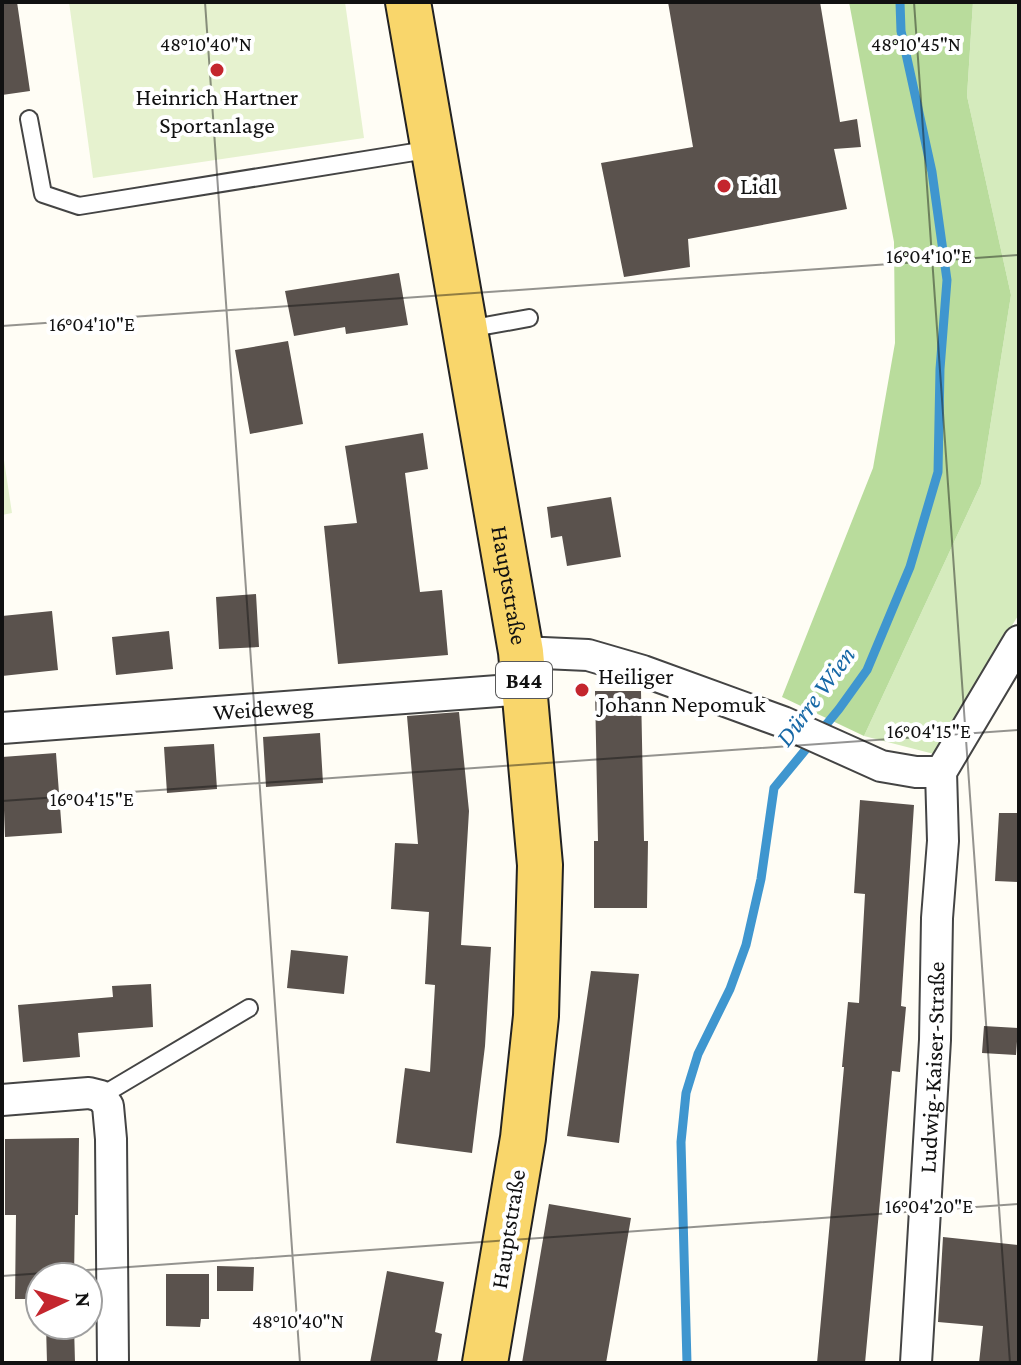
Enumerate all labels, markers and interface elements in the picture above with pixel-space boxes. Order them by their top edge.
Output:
text: 48°10'40"N [160,33,252,55]
text: 48°10'45"N [871,33,961,55]
marker: Heinrich Hartner Sportanlage [208,61,226,79]
place label: Heinrich Hartner Sportanlage [136,83,299,138]
place label: Lidl [740,172,777,199]
marker: Lidl [715,177,733,195]
text: 16°04'10"E [886,245,972,267]
text: 16°04'10"E [49,313,135,335]
street label: Hauptstraße [486,524,533,647]
water label: Dürre Wien [770,641,861,752]
road number: B44 [496,662,552,698]
place label: Heiliger Johann Nepomuk [596,662,766,717]
marker: Heiliger Johann Nepomuk [573,681,591,699]
street label: Weideweg [212,691,315,725]
text: 16°04'15"E [887,720,971,742]
text: 16°04'15"E [50,788,134,810]
street label: Ludwig-Kaiser-Straße [913,961,949,1174]
street label: Hauptstraße [485,1167,530,1290]
text: 16°04'20"E [885,1195,973,1217]
north arrow [24,1261,104,1341]
text: N [70,1291,96,1308]
text: 48°10'40"N [252,1310,344,1332]

